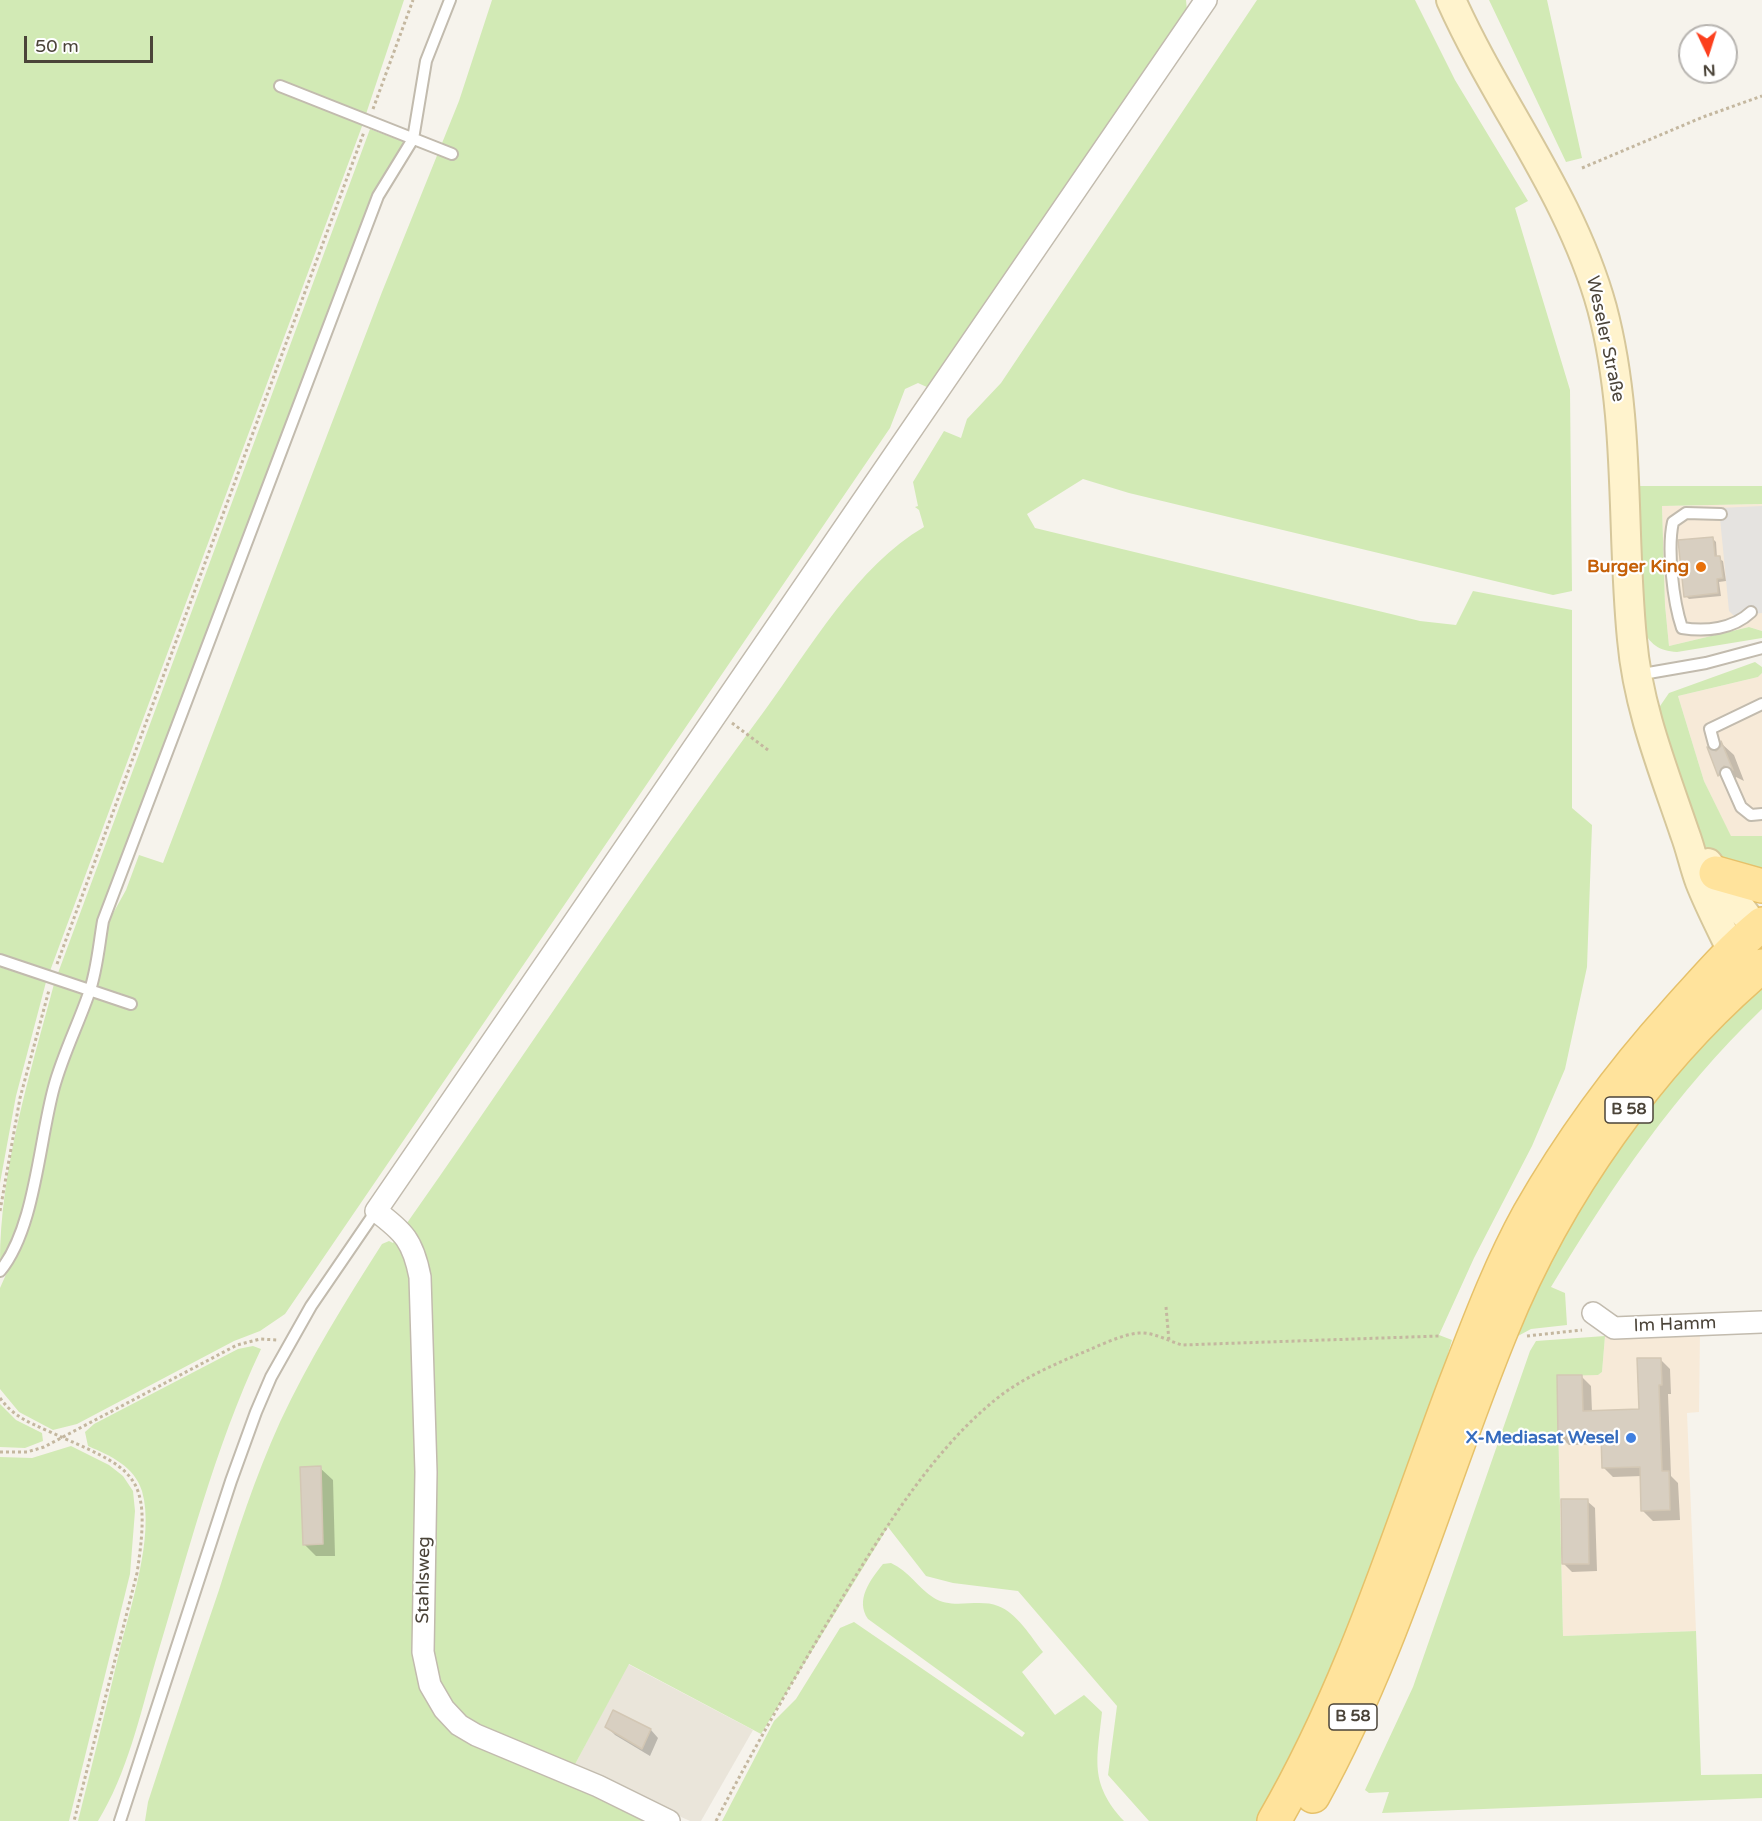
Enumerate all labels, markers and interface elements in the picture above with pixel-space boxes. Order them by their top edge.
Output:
scale bar [27,24,156,62]
north arrow [1678,24,1738,84]
text: 50 m [35,35,79,57]
text: N [1702,60,1716,80]
street label: Weseler Straße [1581,274,1629,404]
place label: Burger King [1587,556,1689,578]
marker: Burger King [1694,560,1708,574]
road number: B 58 [1605,1097,1653,1123]
street label: Im Hamm [1633,1313,1717,1337]
place label: X-Mediasat Wesel [1466,1427,1619,1449]
marker: X-Mediasat Wesel [1624,1431,1638,1445]
street label: Stahlsweg [412,1536,436,1624]
road number: B 58 [1329,1704,1377,1730]

